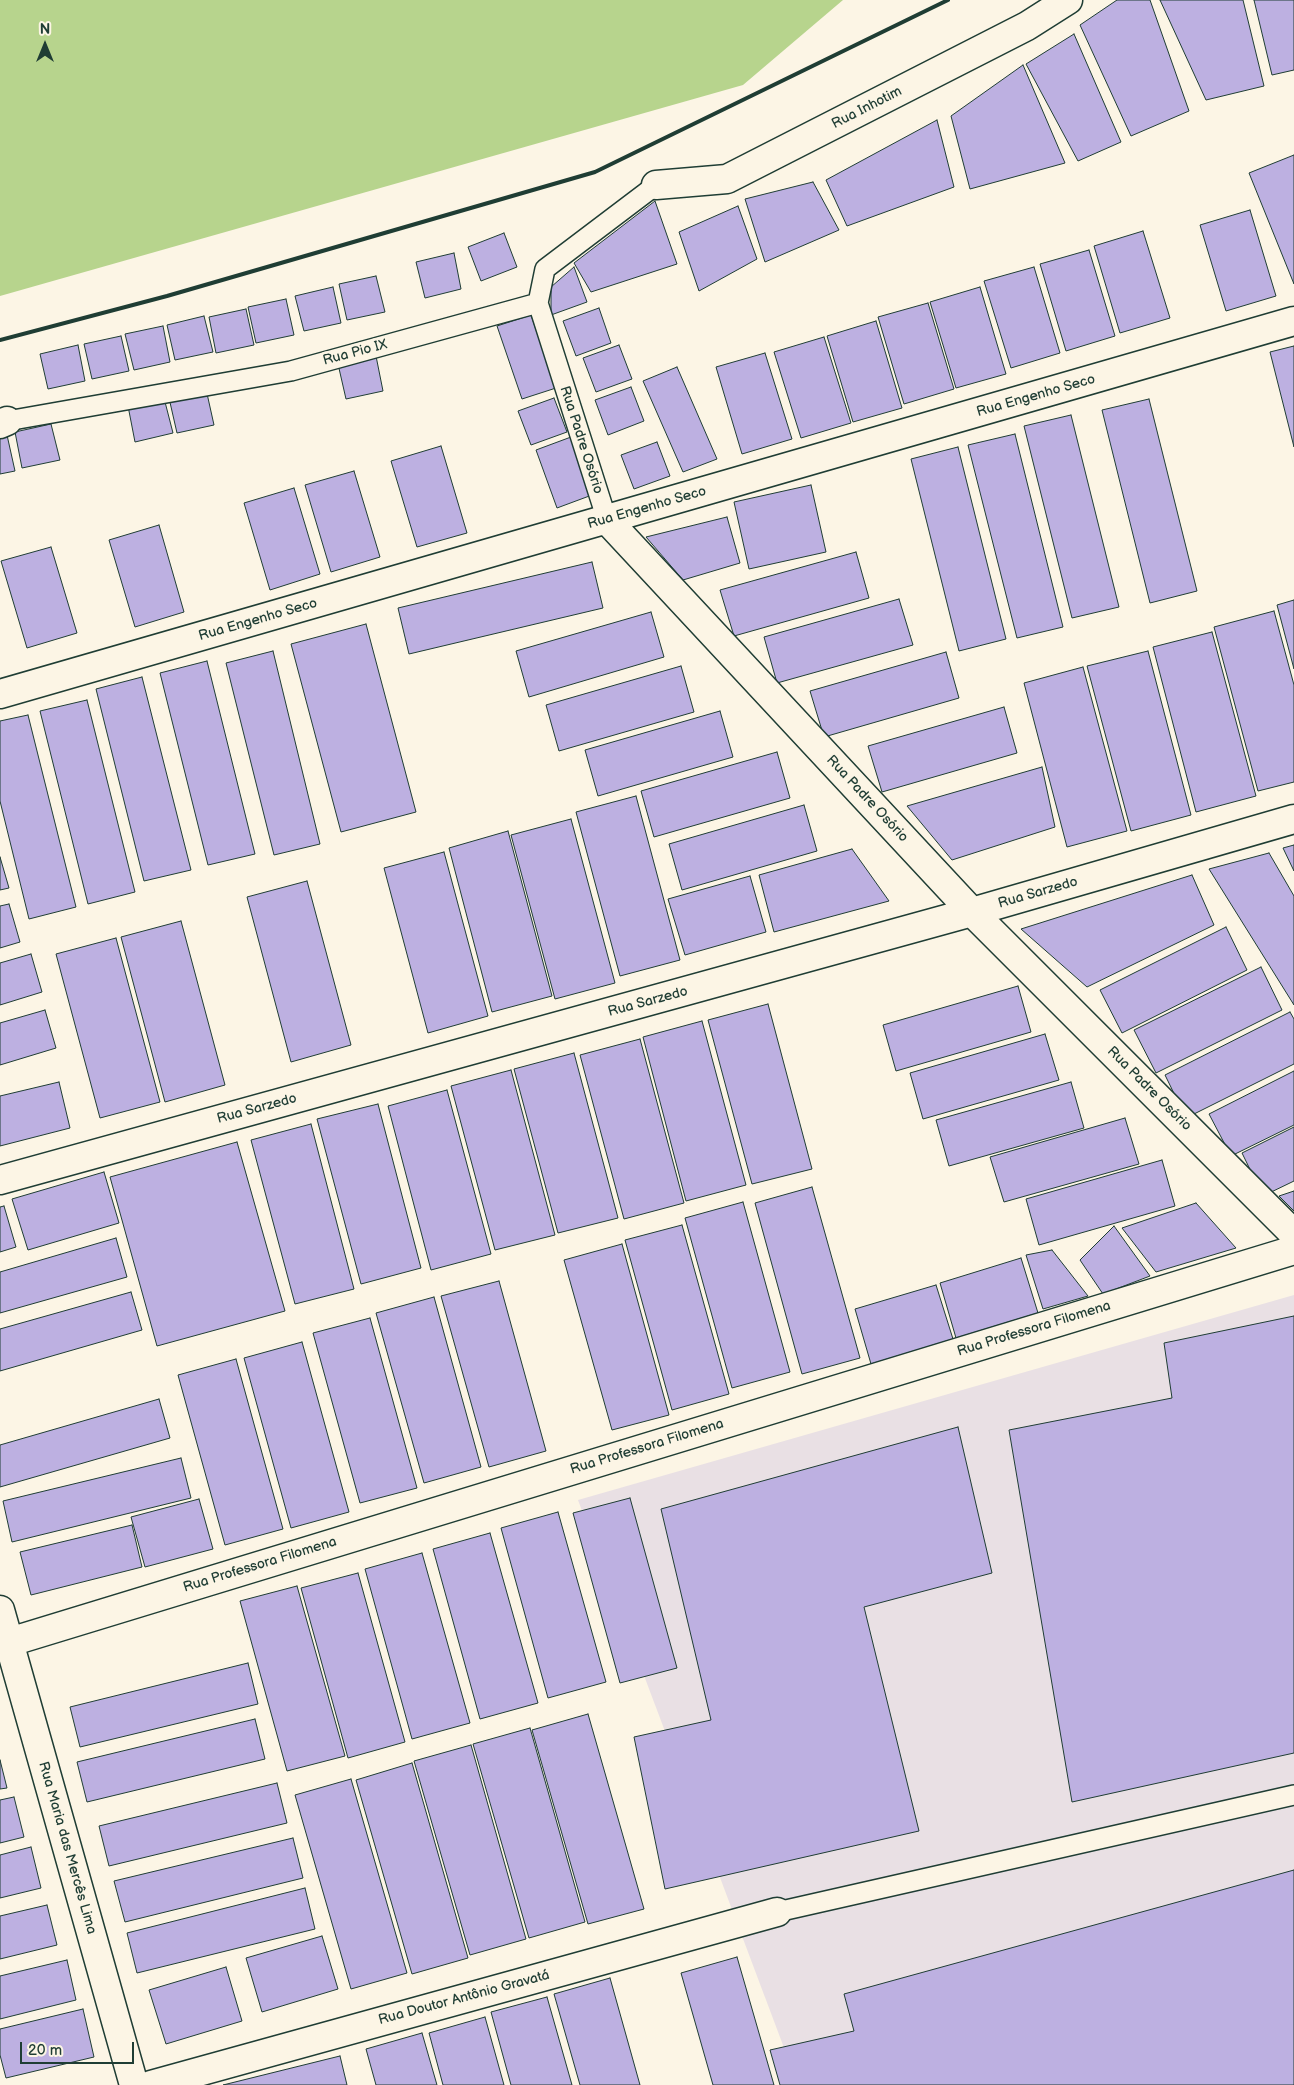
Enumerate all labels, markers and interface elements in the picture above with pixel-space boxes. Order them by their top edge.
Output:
north arrow [20,20,70,70]
text: N [40,21,50,38]
street label: Rua Inhotim [829,83,905,133]
street label: Rua Pio IX [321,336,389,370]
street label: Rua Engenho Seco [975,371,1097,421]
street label: Rua Padre Osório [556,384,606,496]
street label: Rua Engenho Seco [586,483,708,533]
street label: Rua Engenho Seco [197,595,319,645]
street label: Rua Padre Osório [823,752,911,846]
street label: Rua Sarzedo [996,874,1080,912]
street label: Rua Sarzedo [606,983,690,1021]
street label: Rua Padre Osório [1103,1043,1195,1135]
street label: Rua Sarzedo [215,1090,299,1128]
street label: Rua Professora Filomena [955,1298,1113,1360]
street label: Rua Professora Filomena [568,1416,726,1478]
street label: Rua Professora Filomena [181,1534,339,1596]
street label: Rua Maria das Mercês Lima [34,1760,100,1936]
street label: Rua Doutor Antônio Gravatá [377,1967,551,2029]
scale bar [22,2032,136,2064]
text: 20 m [28,2041,62,2060]

